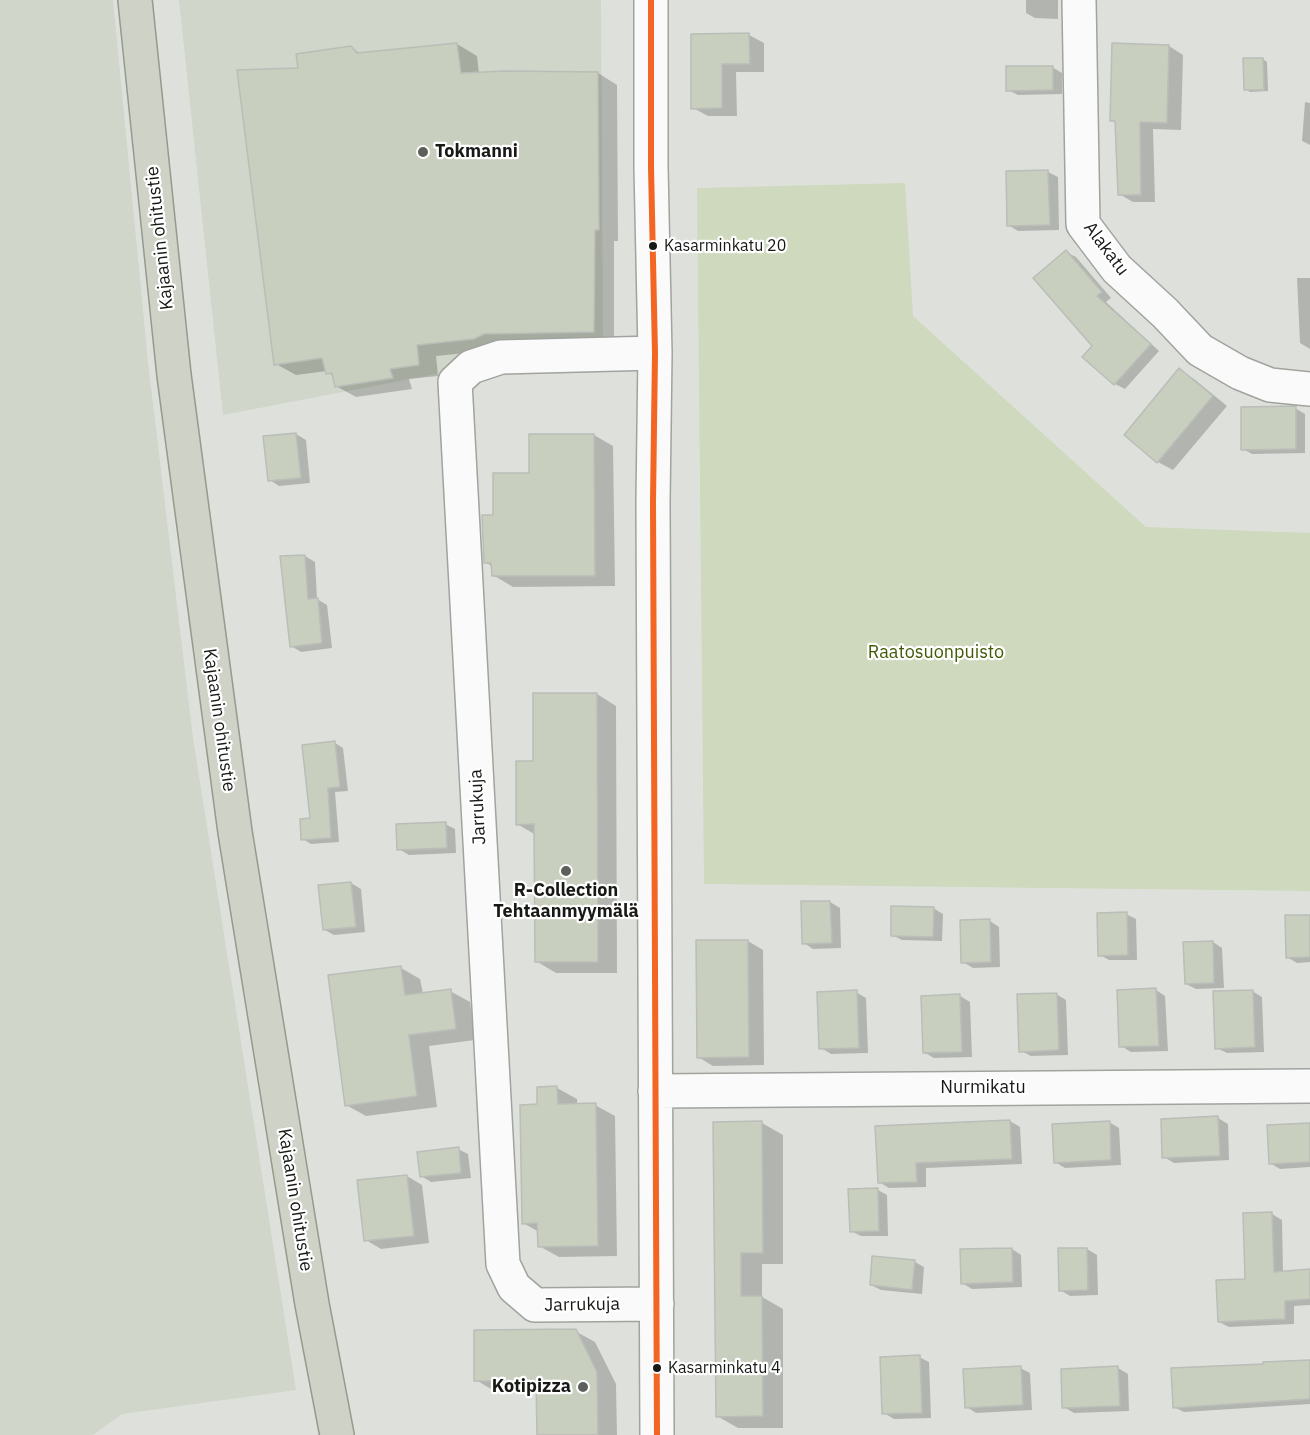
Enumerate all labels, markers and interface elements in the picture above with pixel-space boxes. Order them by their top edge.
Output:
place label: Tokmanni [435,141,518,163]
marker: Tokmanni [416,145,430,159]
street label: Kajaanin ohitustie [142,165,178,311]
street label: Alakatu [1079,218,1133,280]
place label: Kasarminkatu 20 [664,236,786,256]
marker: Kasarminkatu 20 [647,240,659,252]
park label: Raatosuonpuisto [868,642,1004,664]
street label: Kajaanin ohitustie [198,647,240,793]
street label: Jarrukuja [465,769,491,845]
marker: R-Collection Tehtaanmyymälä [559,864,573,878]
place label: R-Collection Tehtaanmyymälä [493,880,639,922]
street label: Nurmikatu [940,1077,1026,1099]
street label: Kajaanin ohitustie [273,1127,317,1273]
street label: Jarrukuja [544,1294,620,1316]
place label: Kasarminkatu 4 [668,1358,781,1378]
marker: Kasarminkatu 4 [651,1362,663,1374]
place label: Kotipizza [492,1376,571,1398]
marker: Kotipizza [576,1380,590,1394]

